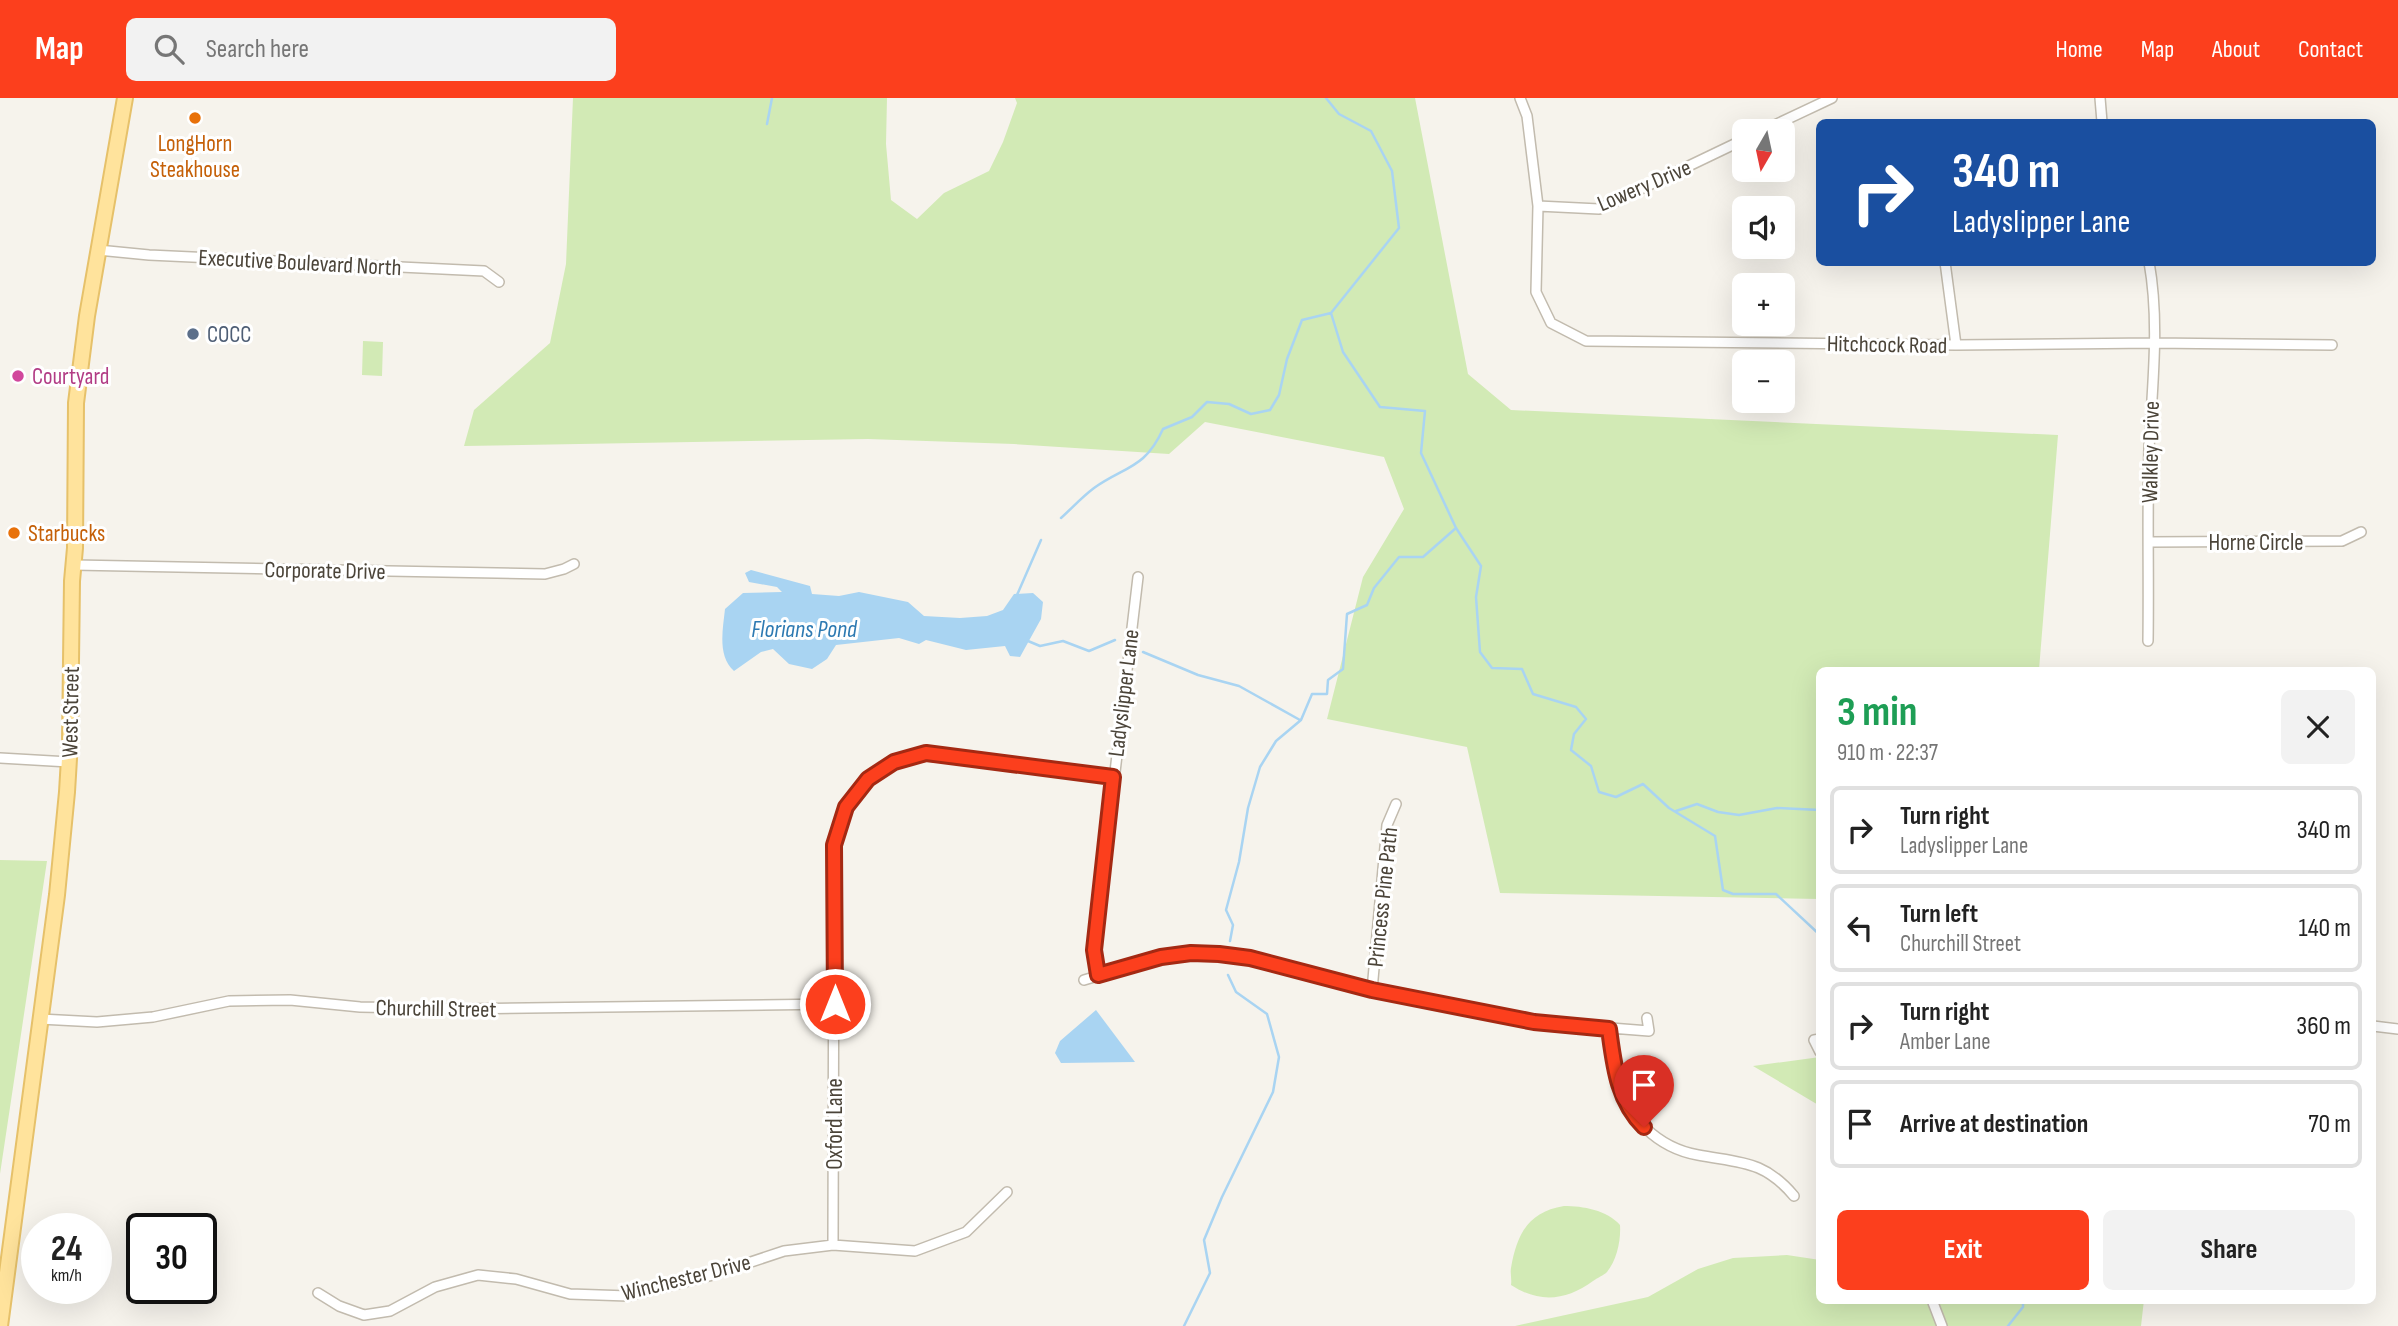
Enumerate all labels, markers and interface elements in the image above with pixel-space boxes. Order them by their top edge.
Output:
search box [126,18,616,81]
text: Map [35,29,84,69]
icon: search [150,30,188,68]
text: Search here [206,34,309,65]
text: Home [2055,35,2103,64]
text: Map [2141,35,2174,64]
text: About [2212,35,2260,64]
text: Contact [2298,35,2363,64]
marker: LongHorn Steakhouse [187,110,203,126]
north arrow [1732,119,1796,182]
map controls [1732,119,1795,413]
place label: LongHorn Steakhouse [150,130,240,184]
text: 340 m [1952,143,2060,202]
icon: right [1837,147,1928,238]
street label: Lowery Drive [1593,154,1696,218]
button: sound [1732,196,1795,259]
text: Ladyslipper Lane [1952,203,2130,242]
street label: Executive Boulevard North [198,244,402,282]
button: + [1732,273,1795,336]
place label: COCC [207,321,252,349]
marker: COCC [185,326,201,342]
street label: Hitchcock Road [1827,330,1947,360]
button: − [1732,350,1795,413]
place label: Courtyard [32,363,109,391]
marker: Courtyard [10,368,26,384]
street label: Walkley Drive [2136,401,2166,503]
place label: Starbucks [28,520,105,548]
marker: Starbucks [6,525,22,541]
street label: Horne Circle [2209,529,2303,557]
street label: Corporate Drive [264,556,386,586]
water label: Florians Pond [751,615,858,644]
street label: Ladyslipper Lane [1102,628,1146,758]
street label: West Street [56,666,86,758]
text: 3 min [1837,687,1917,738]
button: close [2281,690,2355,764]
text: 910 m · 22:37 [1837,739,1938,767]
text: Turn right [1900,801,1989,832]
icon: right [1841,811,1879,849]
text: 340 m [2297,815,2351,846]
street label: Princess Pine Path [1362,826,1404,968]
text: Ladyslipper Lane [1900,832,2028,860]
text: Turn left [1900,899,1978,930]
icon: left [1841,909,1879,947]
text: 140 m [2299,913,2351,944]
text: Churchill Street [1900,930,2021,958]
position arrow [798,967,872,1041]
street label: Churchill Street [375,994,497,1024]
text: Turn right [1900,997,1989,1028]
icon: right [1841,1007,1879,1045]
text: 360 m [2296,1011,2351,1042]
text: Amber Lane [1900,1028,1991,1056]
pin [1614,1055,1674,1127]
icon: arrive [1625,1066,1663,1104]
street label: Oxford Lane [821,1078,849,1170]
icon: arrive [1841,1105,1879,1143]
text: Arrive at destination [1900,1109,2088,1140]
text: 70 m [2308,1109,2351,1140]
button: Exit [1837,1210,2089,1290]
button: Share [2103,1210,2355,1290]
speed limit sign: 30 [126,1213,217,1304]
text: 24 [51,1228,82,1271]
street label: Winchester Drive [619,1248,754,1308]
text: km/h [51,1265,82,1286]

